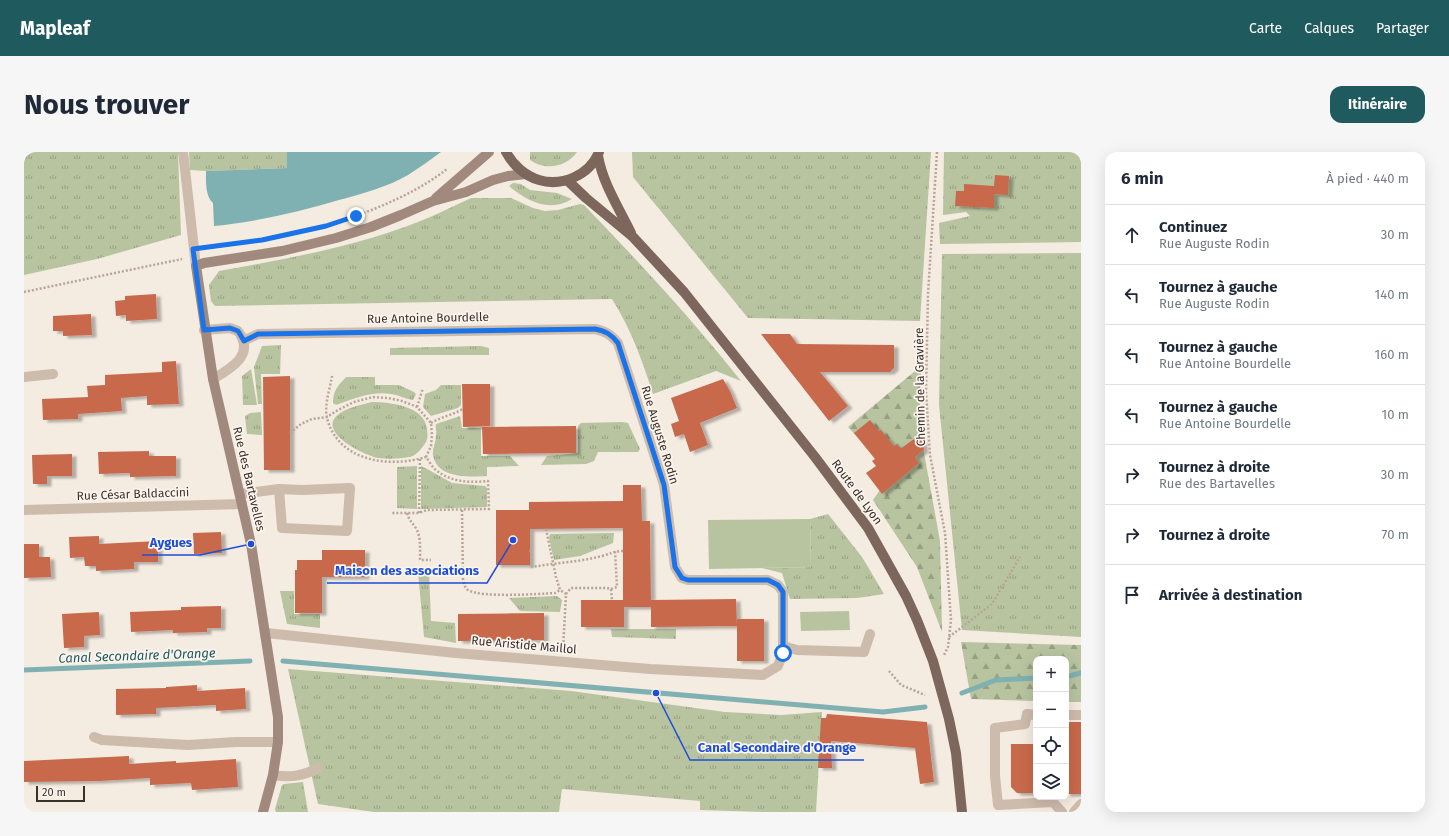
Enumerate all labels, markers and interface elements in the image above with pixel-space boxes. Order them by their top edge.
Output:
text: Mapleaf [20,17,90,40]
text: Carte [1249,20,1282,37]
text: Calques [1304,20,1354,37]
text: Partager [1376,20,1429,37]
button: Itinéraire [1330,86,1425,123]
text: Nous trouver [24,88,189,121]
text: 6 min [1121,168,1164,189]
text: À pied · 440 m [1326,171,1409,186]
route end [347,207,365,225]
text: Continuez [1159,218,1227,236]
icon: ahead [1121,224,1143,246]
text: 30 m [1381,227,1409,242]
text: Rue Auguste Rodin [1159,236,1270,251]
text: Tournez à gauche [1159,278,1278,296]
icon: left [1121,284,1143,306]
text: 140 m [1375,287,1409,302]
text: Rue Auguste Rodin [1159,296,1270,311]
street label: Rue Antoine Bourdelle [367,310,489,326]
street label: Chemin de la Gravière [912,327,928,447]
text: Tournez à gauche [1159,338,1278,356]
icon: left [1121,344,1143,366]
text: 160 m [1375,347,1409,362]
text: Rue Antoine Bourdelle [1159,356,1291,371]
street label: Rue Auguste Rodin [638,384,682,486]
text: Tournez à gauche [1159,398,1278,416]
icon: left [1121,404,1143,426]
text: 10 m [1382,407,1409,422]
text: Rue Antoine Bourdelle [1159,416,1291,431]
street label: Rue des Bartavelles [230,425,268,533]
street label: Route de Lyon [829,457,885,527]
text: Tournez à droite [1159,458,1270,476]
icon: right [1121,464,1143,486]
text: 30 m [1381,467,1409,482]
text: Rue des Bartavelles [1159,476,1275,491]
street label: Rue César Baldaccini [76,485,190,503]
icon: right [1121,524,1143,546]
text: Tournez à droite [1159,526,1270,544]
text: 70 m [1382,527,1409,542]
callout: Aygues [142,530,200,555]
text: Aygues [149,535,193,550]
callout: Maison des associations [327,558,487,583]
text: Maison des associations [335,563,480,578]
icon: arrive [1121,584,1143,606]
text: Arrivée à destination [1159,586,1302,604]
street label: Rue Aristide Maillol [471,633,578,657]
route start [774,644,792,662]
water label: Canal Secondaire d'Orange [58,645,216,666]
map controls [1033,656,1069,800]
button: + [1033,656,1069,692]
button: − [1033,692,1069,728]
button: locate [1033,728,1069,764]
callout: Canal Secondaire d'Orange [690,735,864,760]
text: Canal Secondaire d'Orange [698,740,856,755]
button: layers [1033,764,1069,800]
scale bar [36,784,85,803]
text: 20 m [42,786,66,799]

